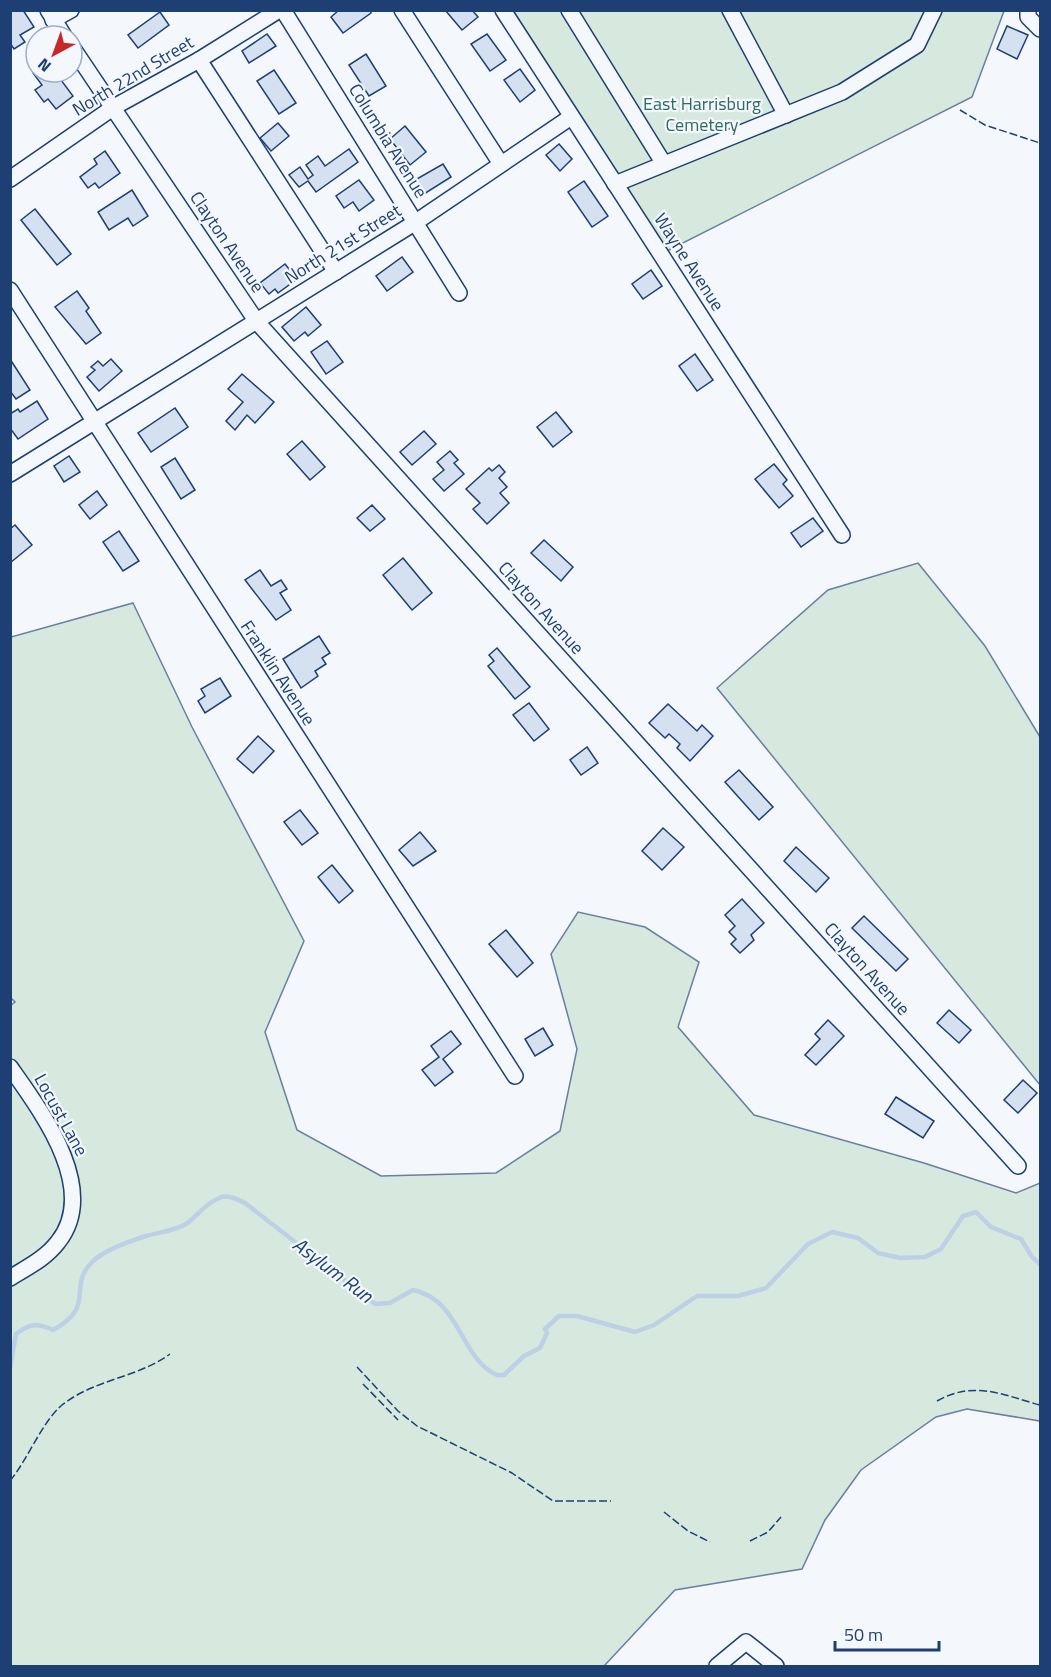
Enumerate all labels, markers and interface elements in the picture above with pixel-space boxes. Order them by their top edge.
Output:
north arrow [24,24,84,84]
street label: North 22nd Street [67,28,199,123]
text: N [32,53,56,78]
street label: Columbia Avenue [342,78,434,203]
park label: East Harrisburg Cemetery [643,90,761,138]
street label: Clayton Avenue [183,186,271,298]
street label: North 21st Street [279,197,407,290]
street label: Wayne Avenue [648,207,731,316]
street label: Clayton Avenue [492,555,591,660]
street label: Franklin Avenue [234,615,323,731]
street label: Clayton Avenue [818,916,917,1021]
street label: Locust Lane [28,1069,95,1161]
water label: Asylum Run [286,1229,381,1311]
scale bar [835,1614,938,1652]
text: 50 m [844,1621,883,1648]

